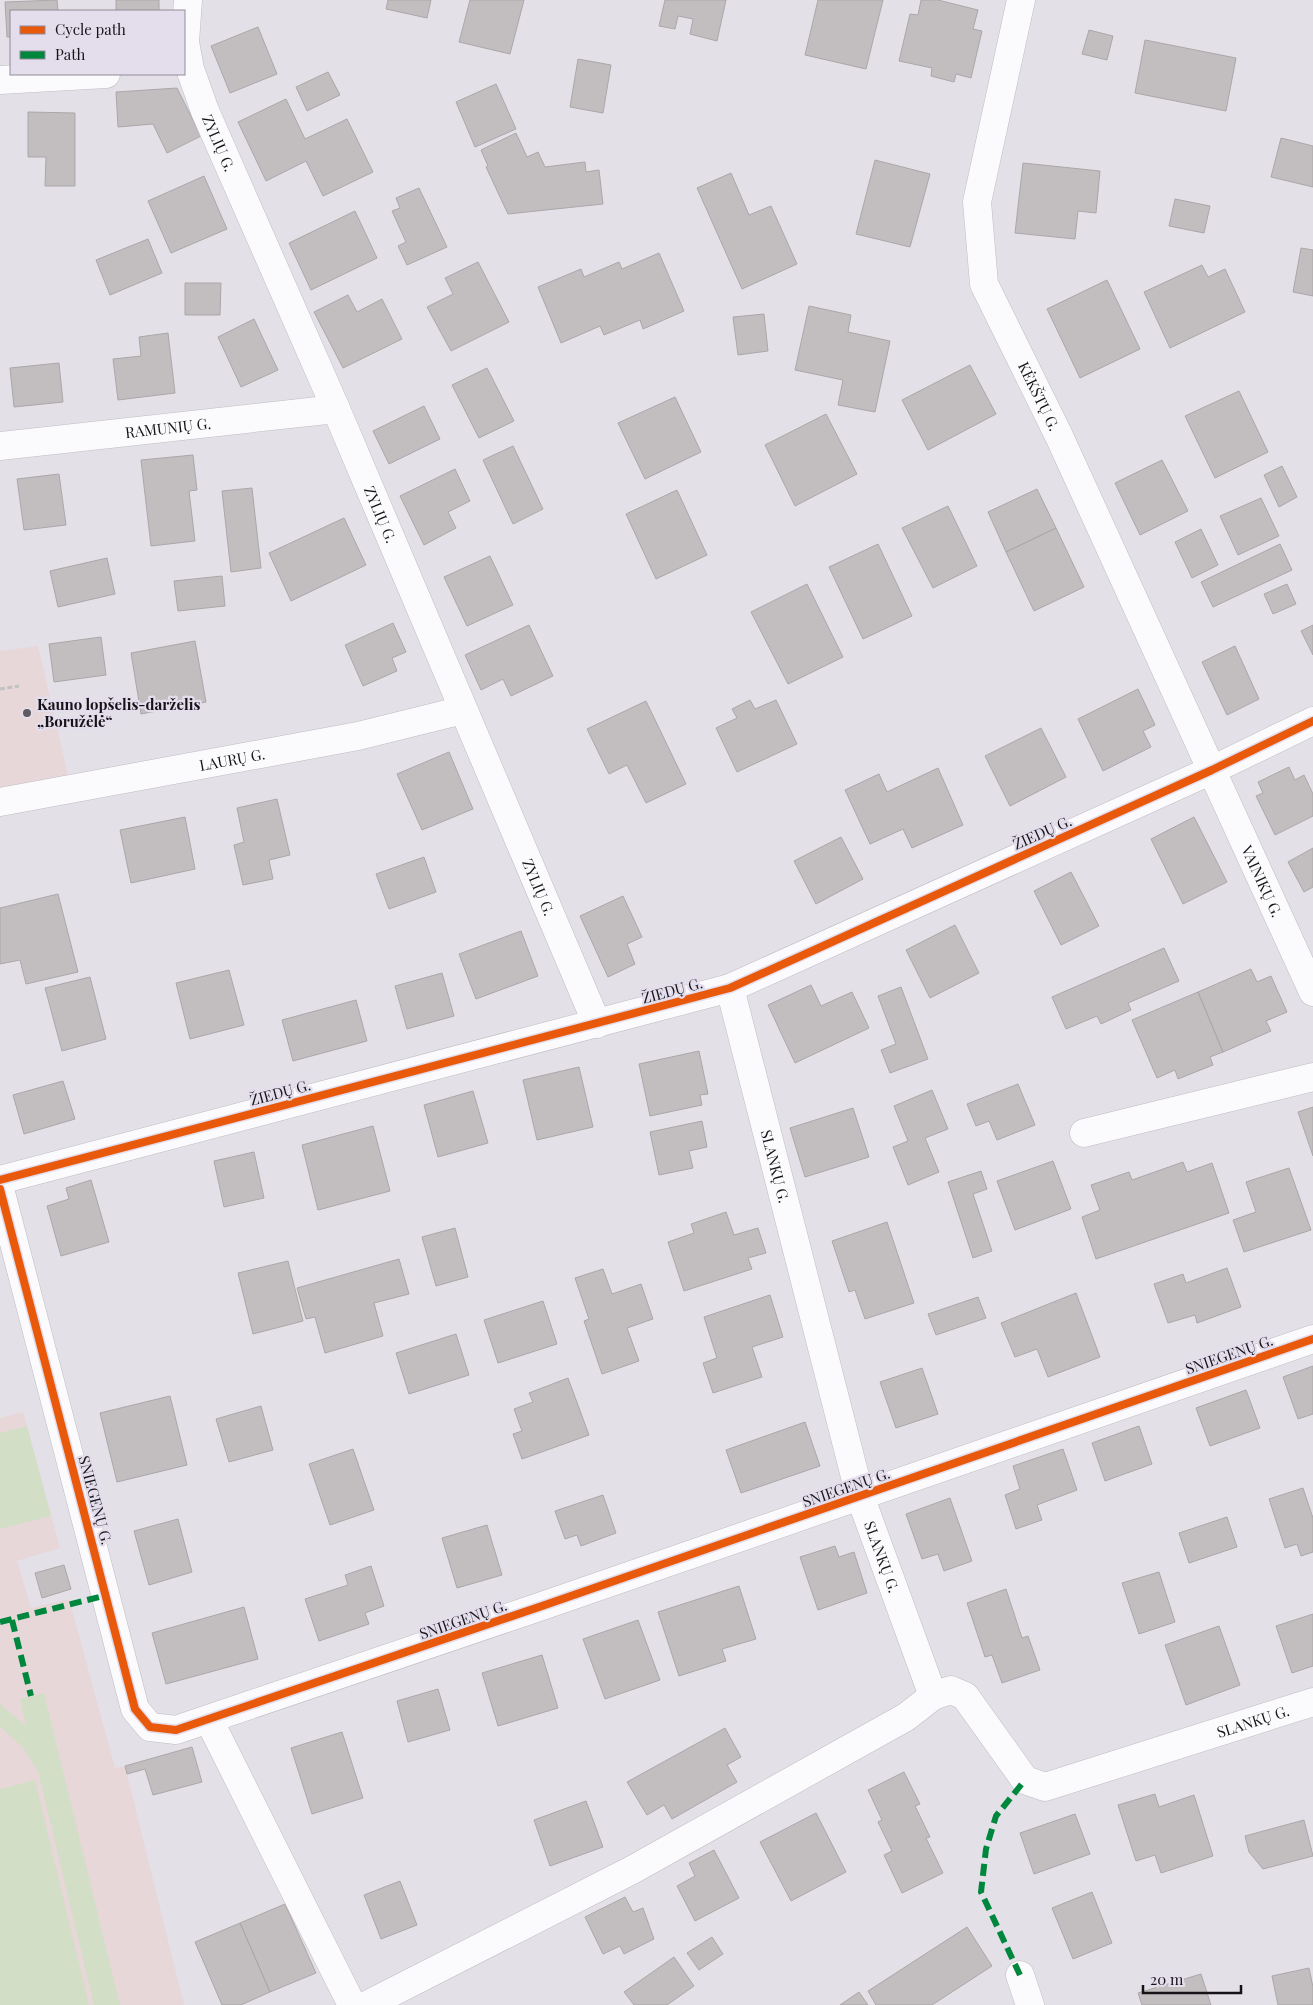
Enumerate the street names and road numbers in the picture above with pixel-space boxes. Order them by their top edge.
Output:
street label: ZYLIŲ G. [198,111,240,174]
street label: KĖKŠTŲ G. [1014,358,1065,434]
street label: RAMUNIŲ G. [124,413,212,442]
street label: ZYLIŲ G. [360,483,402,546]
street label: LAURŲ G. [198,743,267,775]
street label: ŽIEDŲ G. [1010,810,1074,854]
street label: VAINIKŲ G. [1237,841,1287,920]
street label: ZYLIŲ G. [518,856,560,919]
street label: ŽIEDŲ G. [639,972,705,1008]
street label: ŽIEDŲ G. [247,1074,313,1110]
street label: SLANKŲ G. [757,1128,795,1205]
street label: SNIEGENŲ G. [1182,1330,1276,1378]
street label: SNIEGENŲ G. [75,1453,117,1547]
street label: SNIEGENŲ G. [799,1463,893,1511]
street label: SLANKŲ G. [860,1518,904,1595]
street label: SNIEGENŲ G. [416,1595,510,1643]
street label: SLANKŲ G. [1214,1700,1292,1742]

